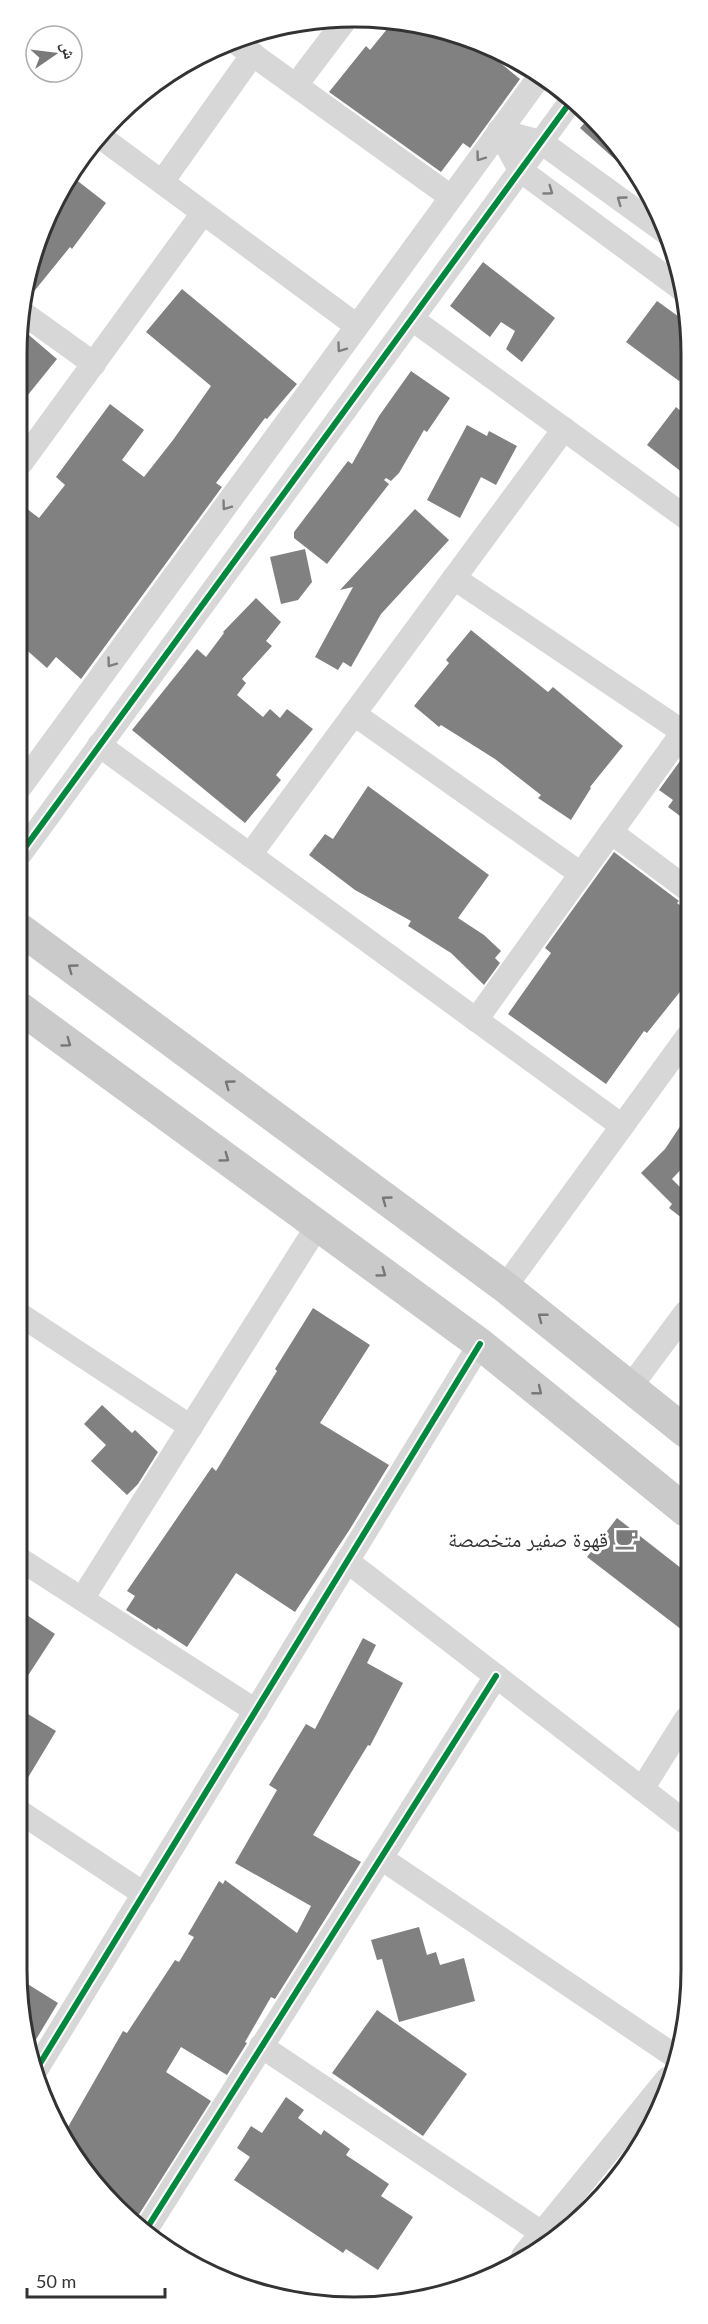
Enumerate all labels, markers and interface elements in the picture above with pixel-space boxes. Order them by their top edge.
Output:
north arrow [24,24,84,84]
text: ش [57,40,80,61]
one-way arrow [477,150,488,161]
one-way arrow [542,184,553,195]
one-way arrow [616,196,627,207]
one-way arrow [337,342,348,353]
one-way arrow [222,499,233,510]
one-way arrow [107,657,118,668]
one-way arrow [68,965,79,976]
one-way arrow [61,1036,72,1047]
one-way arrow [225,1080,236,1091]
one-way arrow [218,1151,229,1162]
one-way arrow [382,1196,393,1207]
one-way arrow [376,1266,387,1277]
one-way arrow [538,1313,549,1324]
one-way arrow [531,1383,542,1394]
cafe icon: قهوة صفير متخصصة [613,1525,639,1551]
place label: قهوة صفير متخصصة [448,1526,608,1552]
scale bar [27,2261,165,2299]
text: 50 m [36,2270,76,2292]

